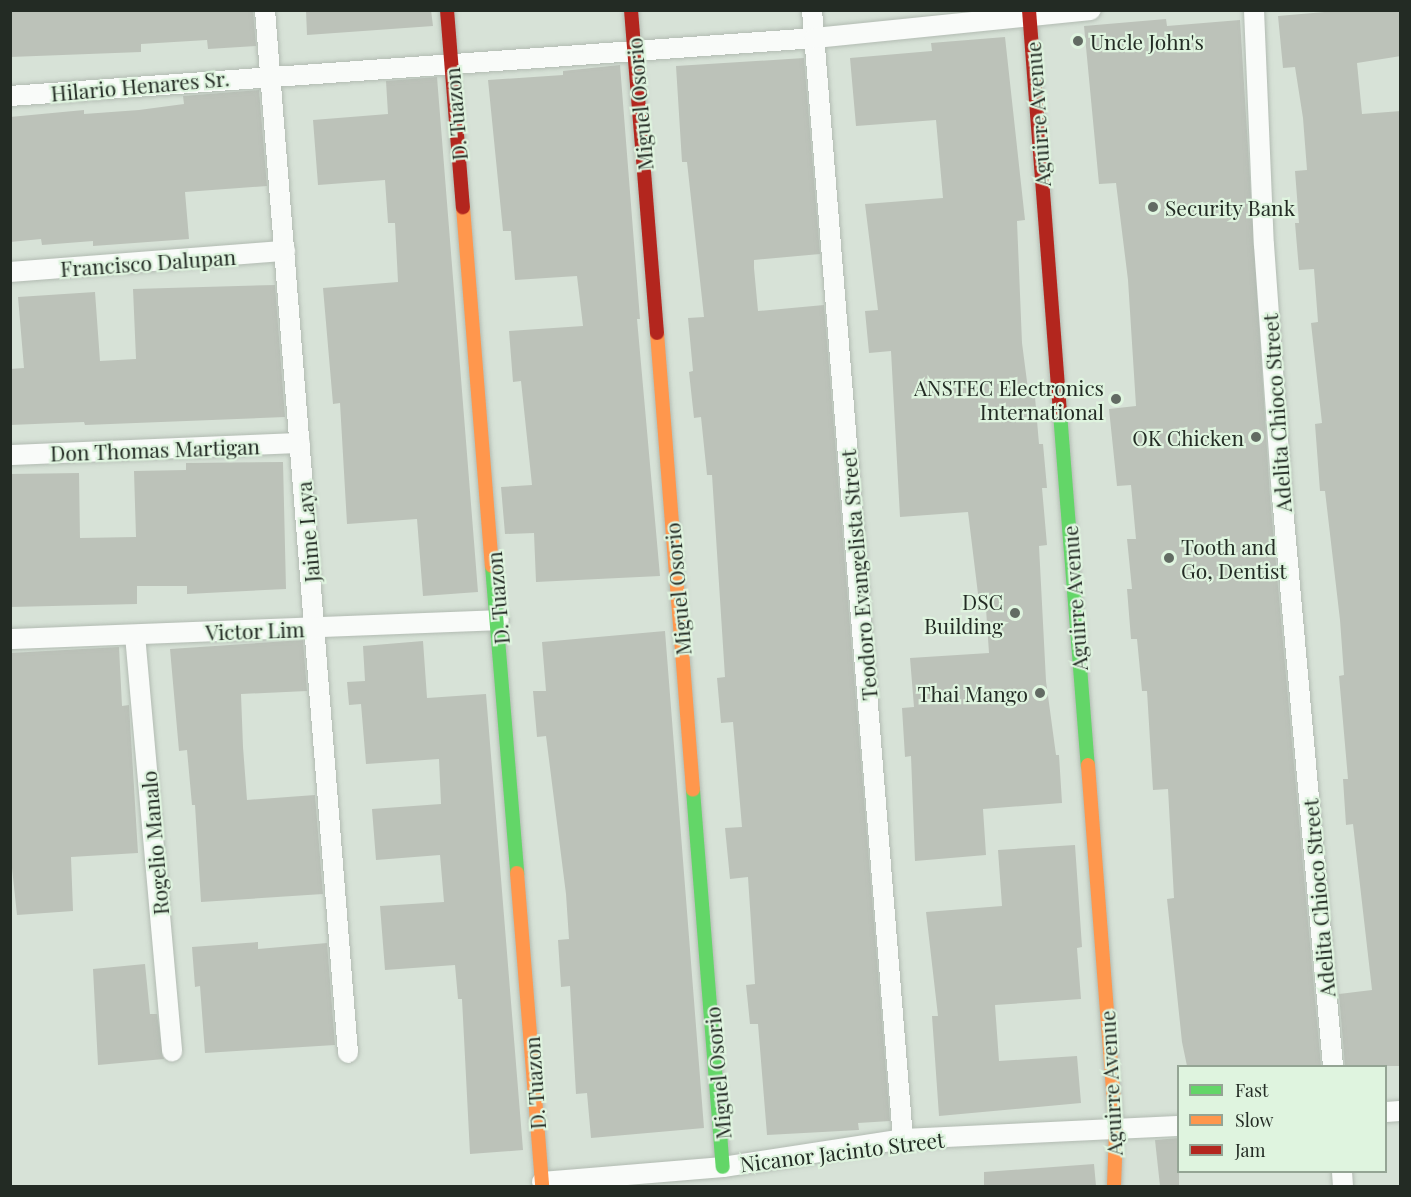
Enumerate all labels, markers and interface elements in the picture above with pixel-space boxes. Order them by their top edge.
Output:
place label: Uncle John's [1090,28,1204,54]
marker: Uncle John's [1071,34,1085,48]
street label: Miguel Osorio [621,37,657,171]
street label: Aguirre Avenue [1019,40,1055,188]
street label: Hilario Henares Sr. [50,65,230,105]
street label: D. Tuazon [438,66,472,162]
place label: Security Bank [1165,194,1296,220]
marker: Security Bank [1146,200,1160,214]
street label: Francisco Dalupan [59,243,237,281]
street label: Adelita Chioco Street [1256,313,1296,513]
place label: ANSTEC Electronics International [914,374,1104,424]
marker: ANSTEC Electronics International [1109,392,1123,406]
place label: OK Chicken [1132,424,1244,450]
marker: OK Chicken [1249,430,1263,444]
street label: Don Thomas Martigan [49,433,261,465]
street label: Teodoro Evangelista Street [834,448,882,702]
street label: Jaime Laya [290,481,324,583]
street label: Miguel Osorio [659,522,695,656]
street label: Aguirre Avenue [1056,524,1092,672]
place label: Tooth and Go, Dentist [1181,533,1287,583]
street label: D. Tuazon [480,550,514,646]
marker: Tooth and Go, Dentist [1162,551,1176,565]
place label: DSC Building [924,588,1003,638]
marker: DSC Building [1008,606,1022,620]
street label: Victor Lim [205,616,305,644]
place label: Thai Mango [918,680,1028,706]
marker: Thai Mango [1033,686,1047,700]
street label: Rogelio Manalo [135,770,173,916]
street label: Adelita Chioco Street [1297,798,1339,998]
street label: Miguel Osorio [699,1006,735,1140]
street label: Aguirre Avenue [1094,1009,1126,1157]
street label: D. Tuazon [518,1035,550,1131]
legend [1177,1065,1387,1173]
text: Fast [1235,1078,1268,1102]
text: Slow [1235,1108,1273,1132]
street label: Nicanor Jacinto Street [738,1126,946,1176]
text: Jam [1235,1138,1265,1162]

